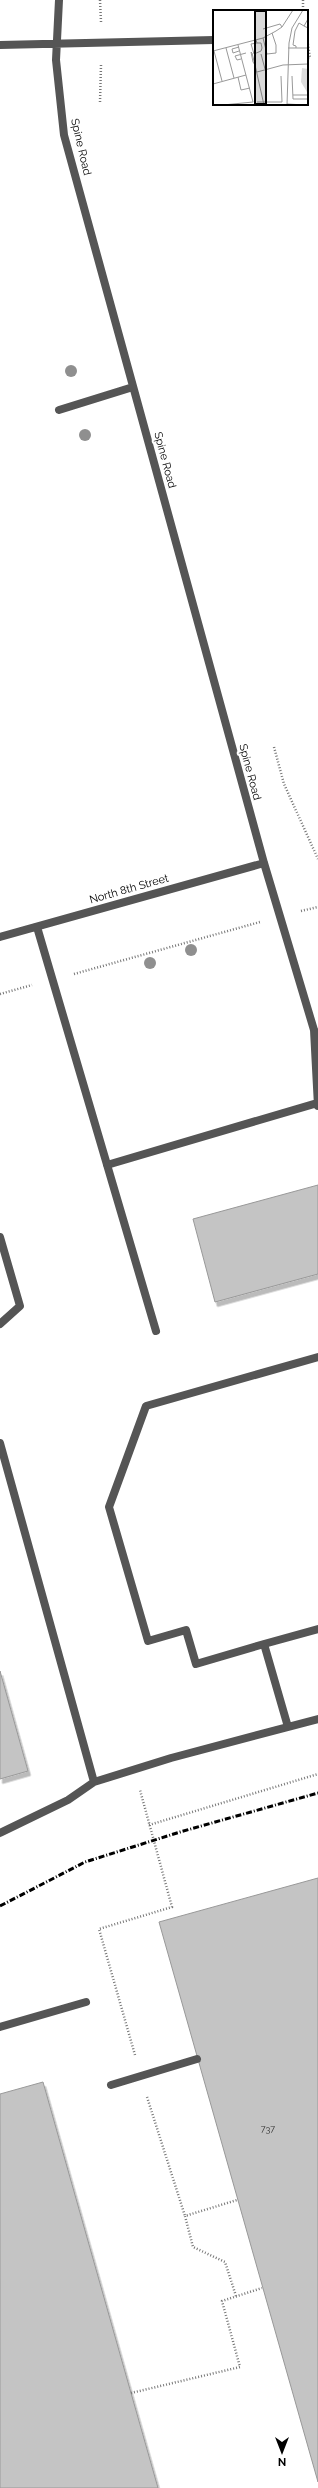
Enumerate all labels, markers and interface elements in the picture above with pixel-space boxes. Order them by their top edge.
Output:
inset map [213,10,308,105]
street label: Spine Road [68,117,94,177]
street label: Spine Road [151,430,179,490]
street label: Spine Road [236,742,264,802]
street label: North 8th Street [88,871,170,906]
house number: 737 [261,2124,275,2134]
north arrow [262,2432,302,2472]
text: N [278,2455,286,2468]

